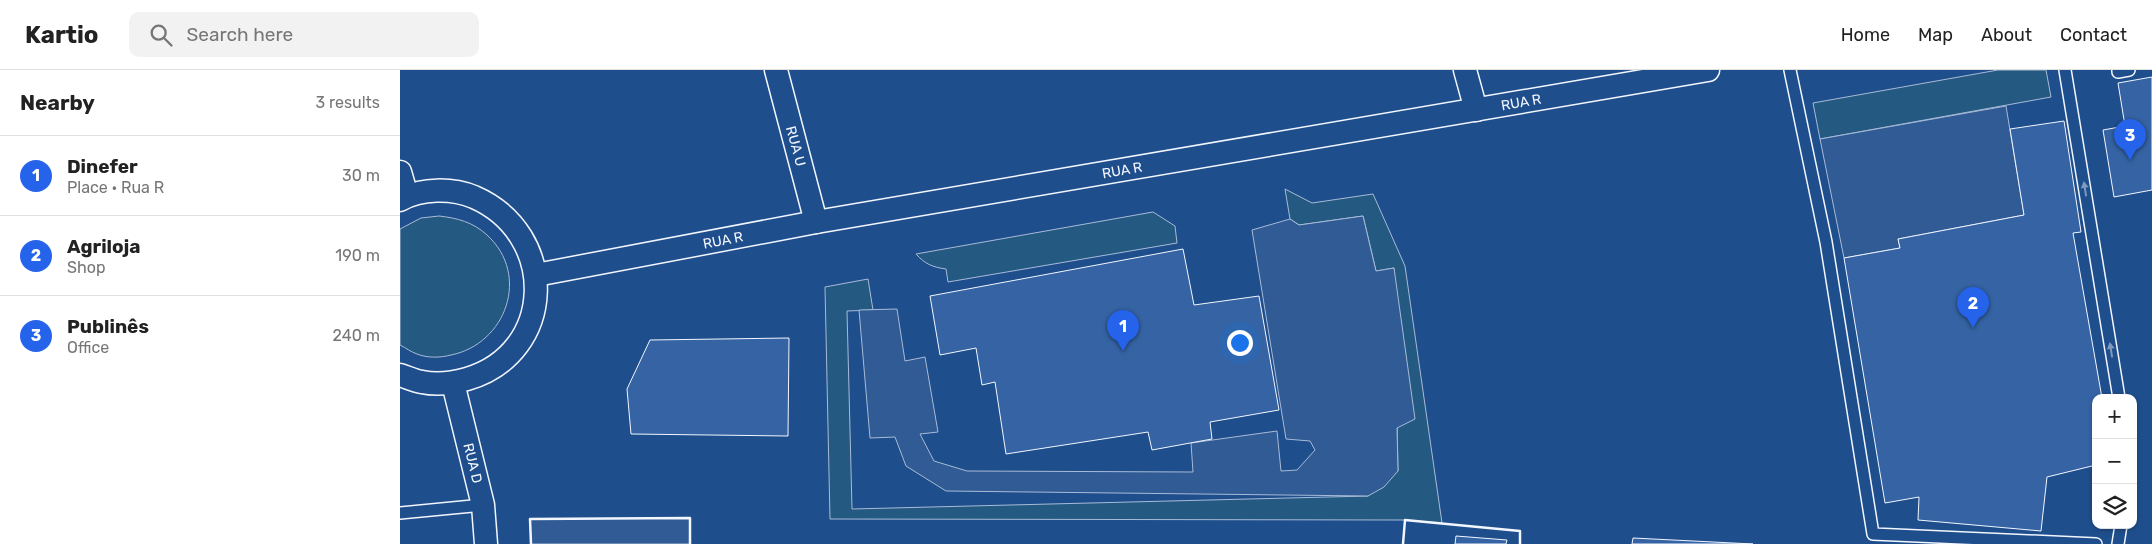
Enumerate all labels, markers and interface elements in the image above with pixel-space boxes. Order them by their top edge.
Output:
search box [129,12,479,57]
text: Kartio [25,21,99,49]
icon: search [147,21,175,49]
text: Search here [187,23,293,46]
text: Home [1841,24,1890,46]
text: Map [1918,24,1953,46]
text: About [1981,24,2032,46]
text: Contact [2060,24,2127,46]
text: Nearby [20,90,95,115]
street label: RUA R [1500,91,1542,114]
text: 3 results [315,93,380,112]
pin: 3 [2114,119,2146,160]
street label: RUA U [782,124,809,168]
text: Dinefer [67,155,138,178]
street label: RUA R [1101,159,1143,182]
text: 1 [32,166,40,185]
text: 30 m [342,166,380,185]
text: Place · Rua R [67,178,164,197]
one-way arrow [2080,181,2088,197]
street label: RUA R [702,228,745,253]
text: Agriloja [67,235,141,258]
text: 2 [31,246,41,265]
text: 190 m [335,246,380,265]
text: Shop [67,258,105,277]
pin: 2 [1957,287,1989,328]
pin: 1 [1107,310,1139,351]
text: Publinês [67,315,149,338]
text: 3 [31,326,41,345]
text: 240 m [333,326,380,345]
your location [1227,330,1253,356]
text: Office [67,338,109,357]
one-way arrow [2107,341,2115,357]
map controls [2092,394,2137,529]
button: + [2092,394,2137,439]
button: − [2092,439,2137,484]
street label: RUA D [459,441,486,485]
button: layers [2092,484,2137,529]

